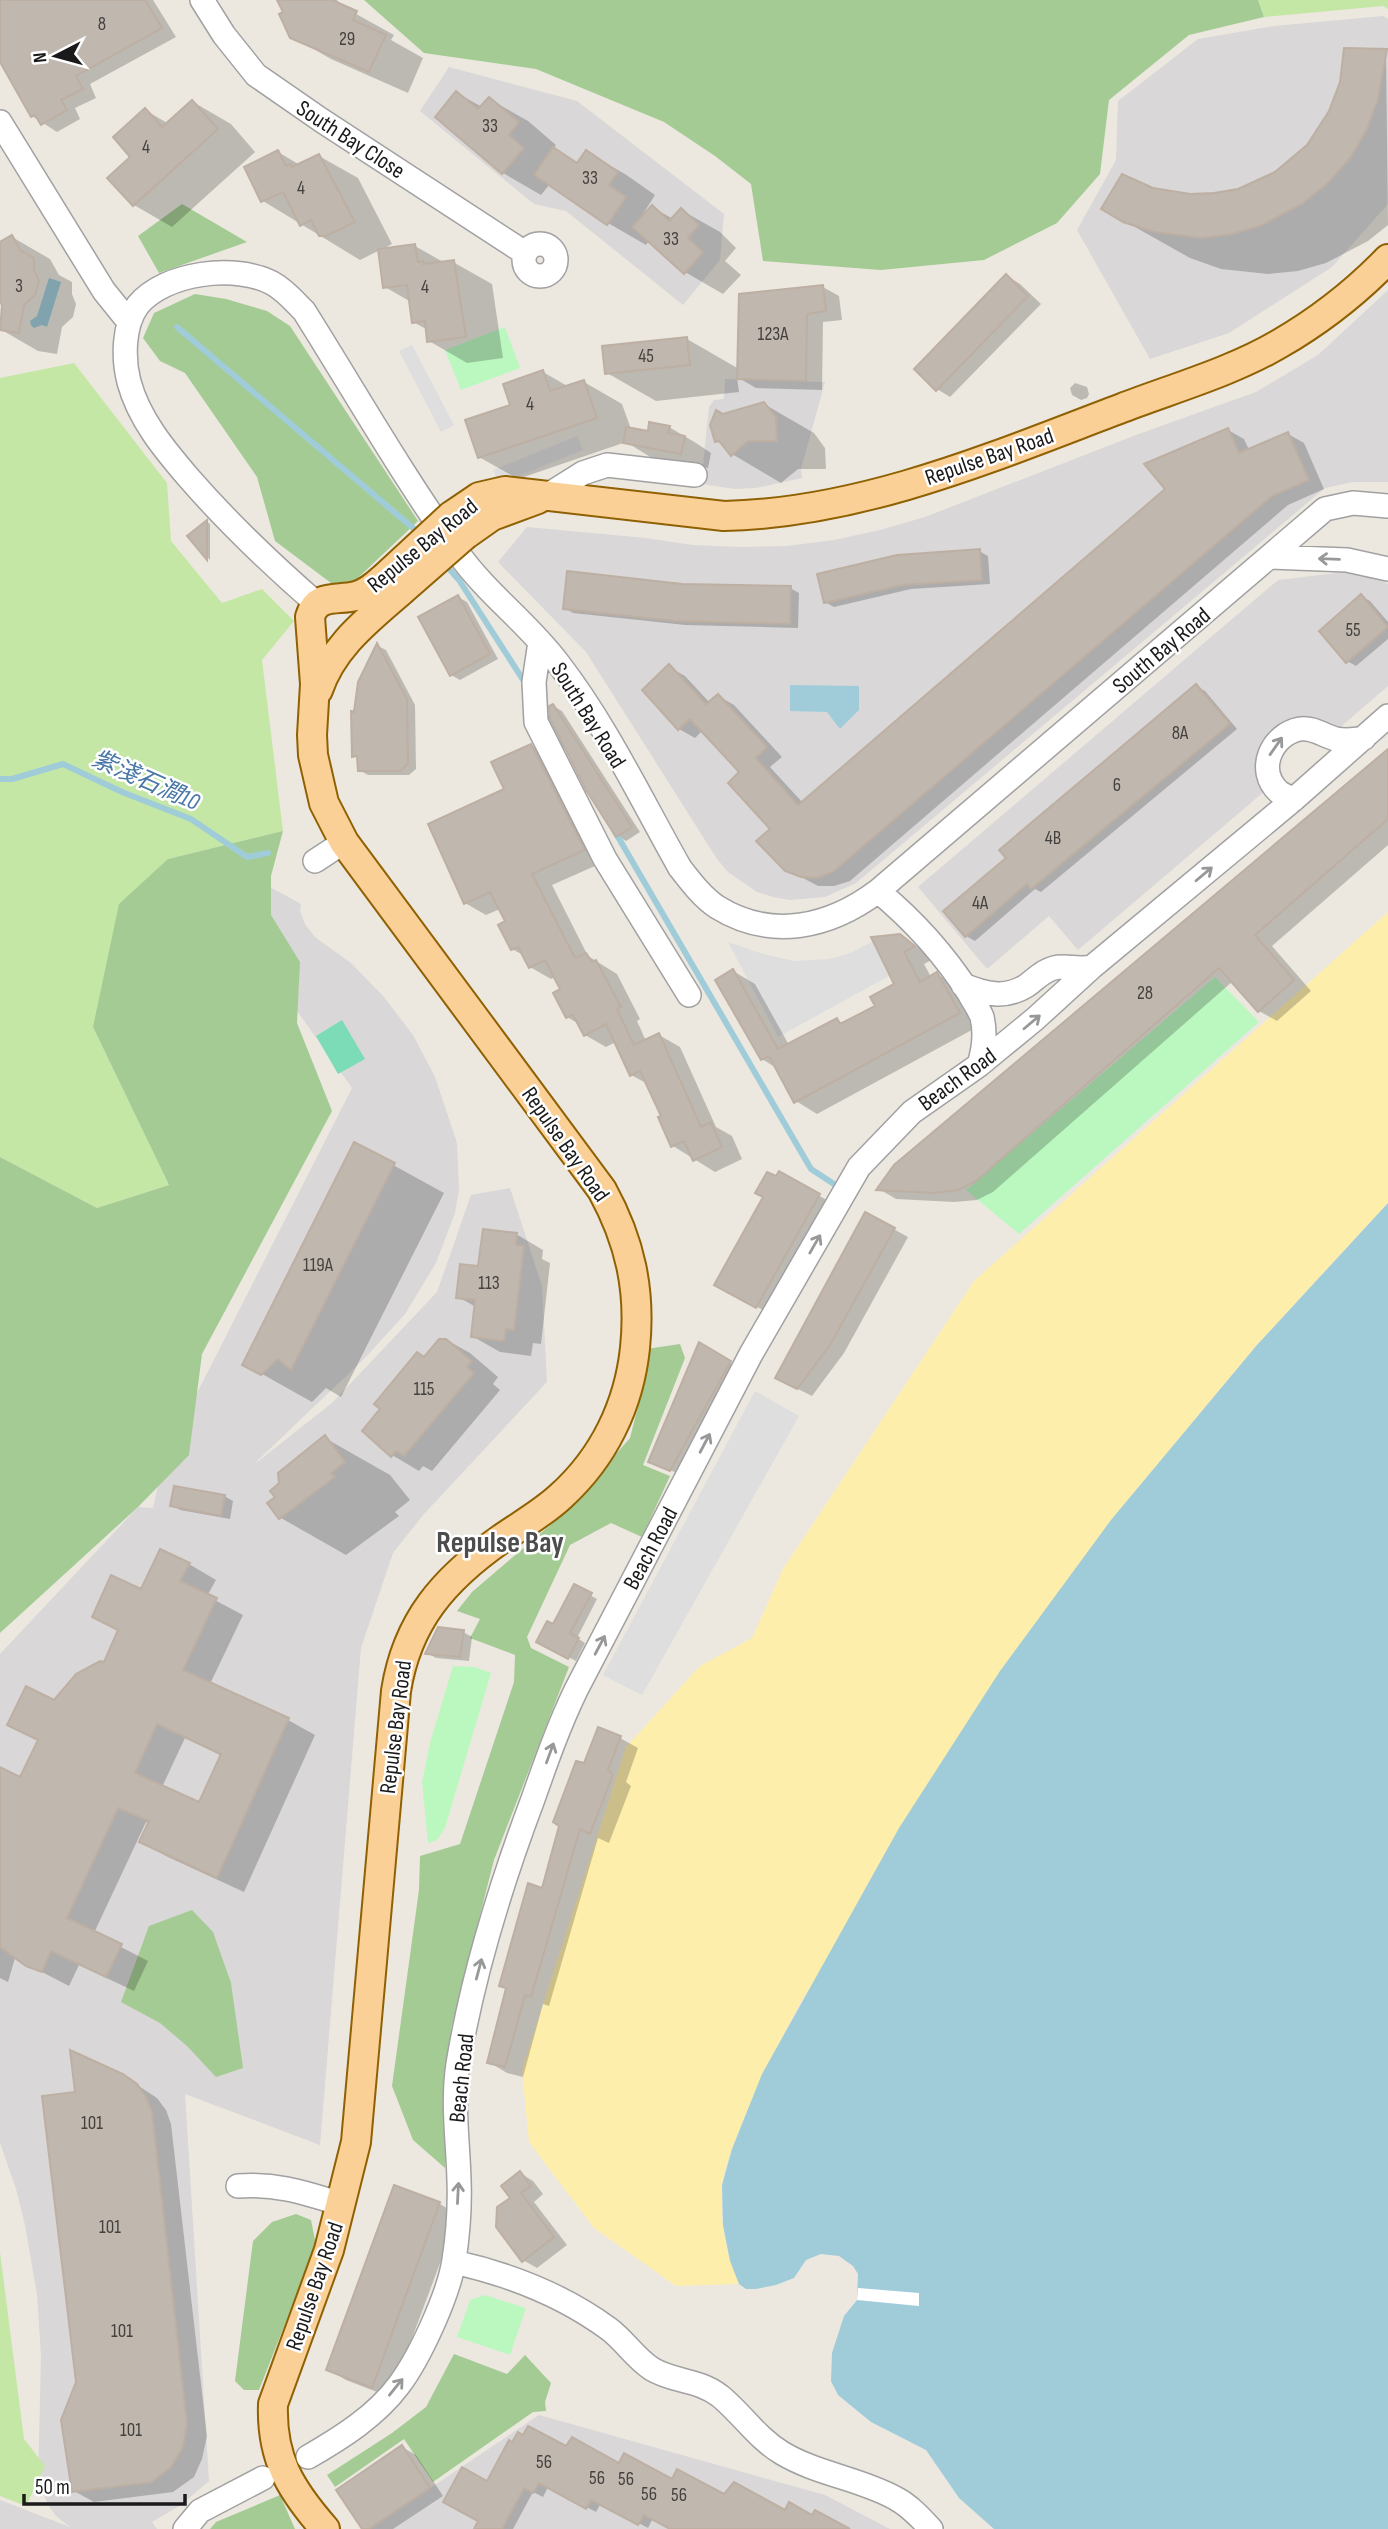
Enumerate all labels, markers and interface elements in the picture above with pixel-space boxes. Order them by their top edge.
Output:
house number: 8 [98,13,106,36]
north arrow [21,21,91,91]
house number: 29 [339,28,355,51]
text: N [29,51,53,64]
street label: South Bay Close [291,94,410,185]
house number: 33 [482,115,498,138]
house number: 4 [142,136,150,159]
house number: 33 [582,167,598,190]
house number: 4 [297,177,305,200]
house number: 33 [663,228,679,251]
house number: 3 [15,275,23,298]
house number: 4 [421,276,429,299]
house number: 123A [758,323,789,346]
house number: 45 [638,345,654,368]
house number: 4 [526,393,534,416]
street label: Repulse Bay Road [921,422,1057,492]
street label: Repulse Bay Road [362,493,484,599]
one-way arrow [1318,552,1341,566]
street label: South Bay Road [1107,602,1216,700]
house number: 55 [1345,619,1361,642]
street label: South Bay Road [545,657,632,774]
house number: 8A [1172,722,1189,745]
one-way arrow [1269,737,1283,756]
water label: 紫淺石澗10 [87,744,205,817]
house number: 6 [1113,774,1121,797]
house number: 4B [1045,827,1061,850]
one-way arrow [1195,866,1213,882]
house number: 4A [972,892,989,915]
house number: 28 [1137,982,1153,1005]
one-way arrow [1022,1014,1040,1030]
street label: Beach Road [913,1042,1002,1117]
street label: Repulse Bay Road [515,1082,615,1207]
one-way arrow [808,1234,822,1254]
house number: 119A [303,1254,334,1277]
house number: 113 [478,1272,500,1295]
house number: 115 [414,1378,434,1401]
one-way arrow [699,1433,712,1454]
street label: Beach Road [618,1502,684,1594]
district label: Repulse Bay [436,1525,564,1561]
one-way arrow [593,1635,607,1656]
street label: Repulse Bay Road [374,1659,418,1795]
one-way arrow [545,1742,557,1764]
one-way arrow [473,1958,486,1980]
street label: Beach Road [443,2032,481,2124]
house number: 101 [81,2112,103,2135]
one-way arrow [452,2182,465,2205]
house number: 101 [99,2216,121,2239]
street label: Repulse Bay Road [280,2218,350,2354]
house number: 101 [111,2320,133,2343]
one-way arrow [388,2378,403,2396]
house number: 101 [120,2419,142,2442]
house number: 56 [536,2451,552,2474]
scale bar [24,2462,186,2506]
house number: 56 [589,2467,605,2490]
house number: 56 [618,2468,634,2491]
text: 50 m [35,2475,70,2500]
house number: 56 [641,2483,657,2506]
house number: 56 [671,2484,687,2507]

